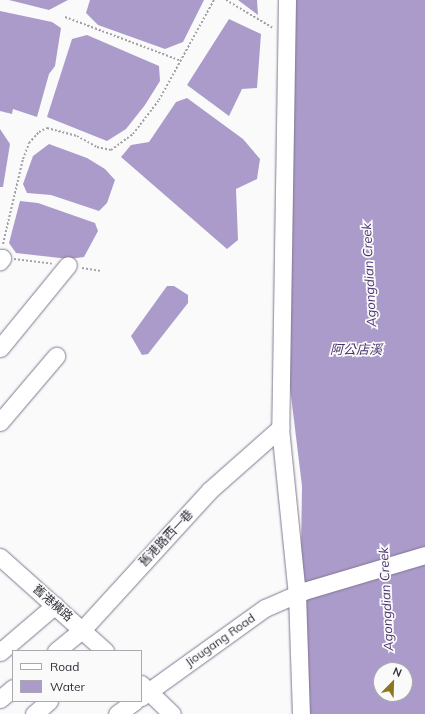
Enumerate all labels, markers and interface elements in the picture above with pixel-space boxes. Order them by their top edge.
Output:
water label: Agongdian Creek [358,223,380,327]
water label: 阿公店溪 [330,341,382,357]
street label: 舊港路西一巷 [136,507,196,569]
water label: Agongdian Creek [375,547,397,651]
street label: 舊港橫路 [30,582,76,624]
street label: Jiougang Road [182,611,258,669]
legend [12,650,142,702]
text: Road [50,659,79,674]
north arrow [373,662,413,702]
text: N [391,664,404,680]
text: Water [50,679,85,694]

